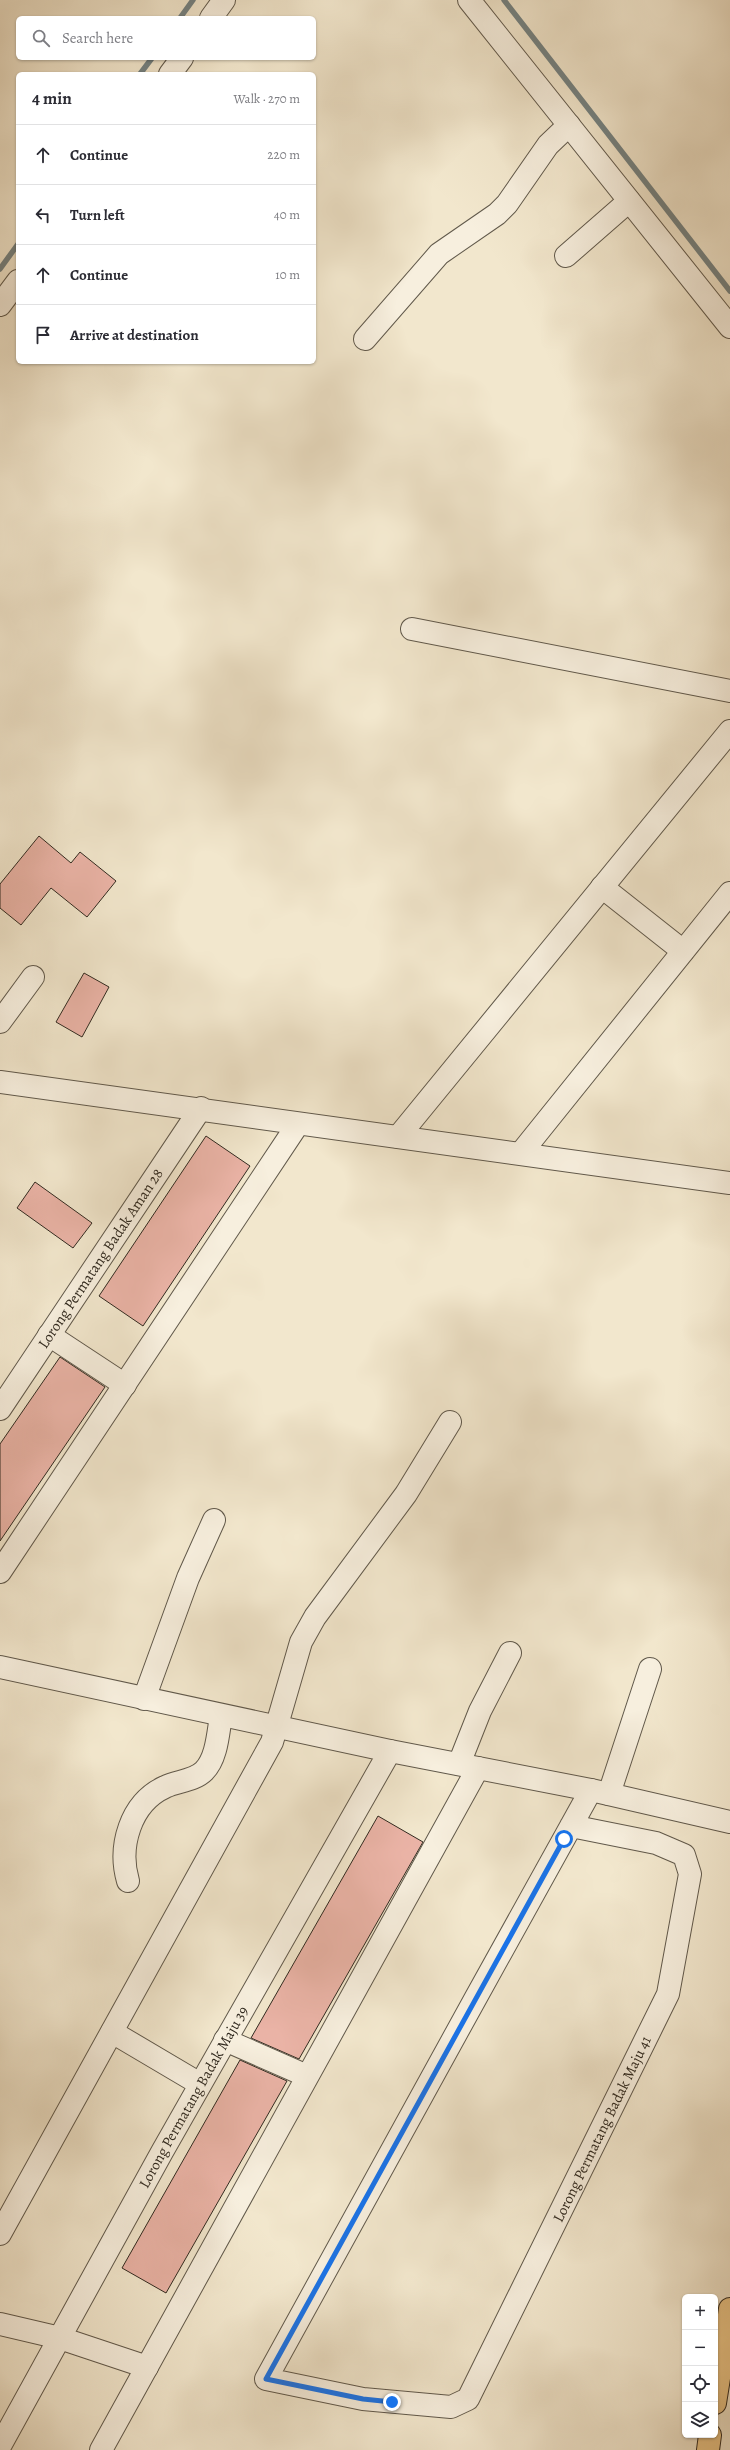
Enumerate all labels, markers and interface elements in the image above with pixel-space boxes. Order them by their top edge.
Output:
search box [16,16,316,60]
icon: search [30,27,52,49]
text: Search here [62,28,133,48]
text: 4 min [32,87,72,110]
text: Walk · 270 m [234,90,300,107]
icon: ahead [32,144,54,166]
text: Continue [70,145,128,165]
text: 220 m [267,146,300,163]
icon: left [32,204,54,226]
text: Turn left [70,205,125,225]
text: 40 m [274,206,300,223]
icon: ahead [32,264,54,286]
text: Continue [70,265,128,285]
text: 10 m [275,266,300,283]
icon: arrive [32,324,54,346]
text: Arrive at destination [70,325,199,345]
street label: Lorong Permatang Badak Aman 28 [33,1165,168,1352]
route start [555,1830,573,1848]
street label: Lorong Permatang Badak Maju 39 [134,2002,253,2192]
street label: Lorong Permatang Badak Maju 41 [548,2033,656,2225]
map controls [682,2294,718,2438]
button: + [682,2294,718,2330]
button: − [682,2330,718,2366]
button: locate [682,2366,718,2402]
route end [383,2393,401,2411]
button: layers [682,2402,718,2438]

